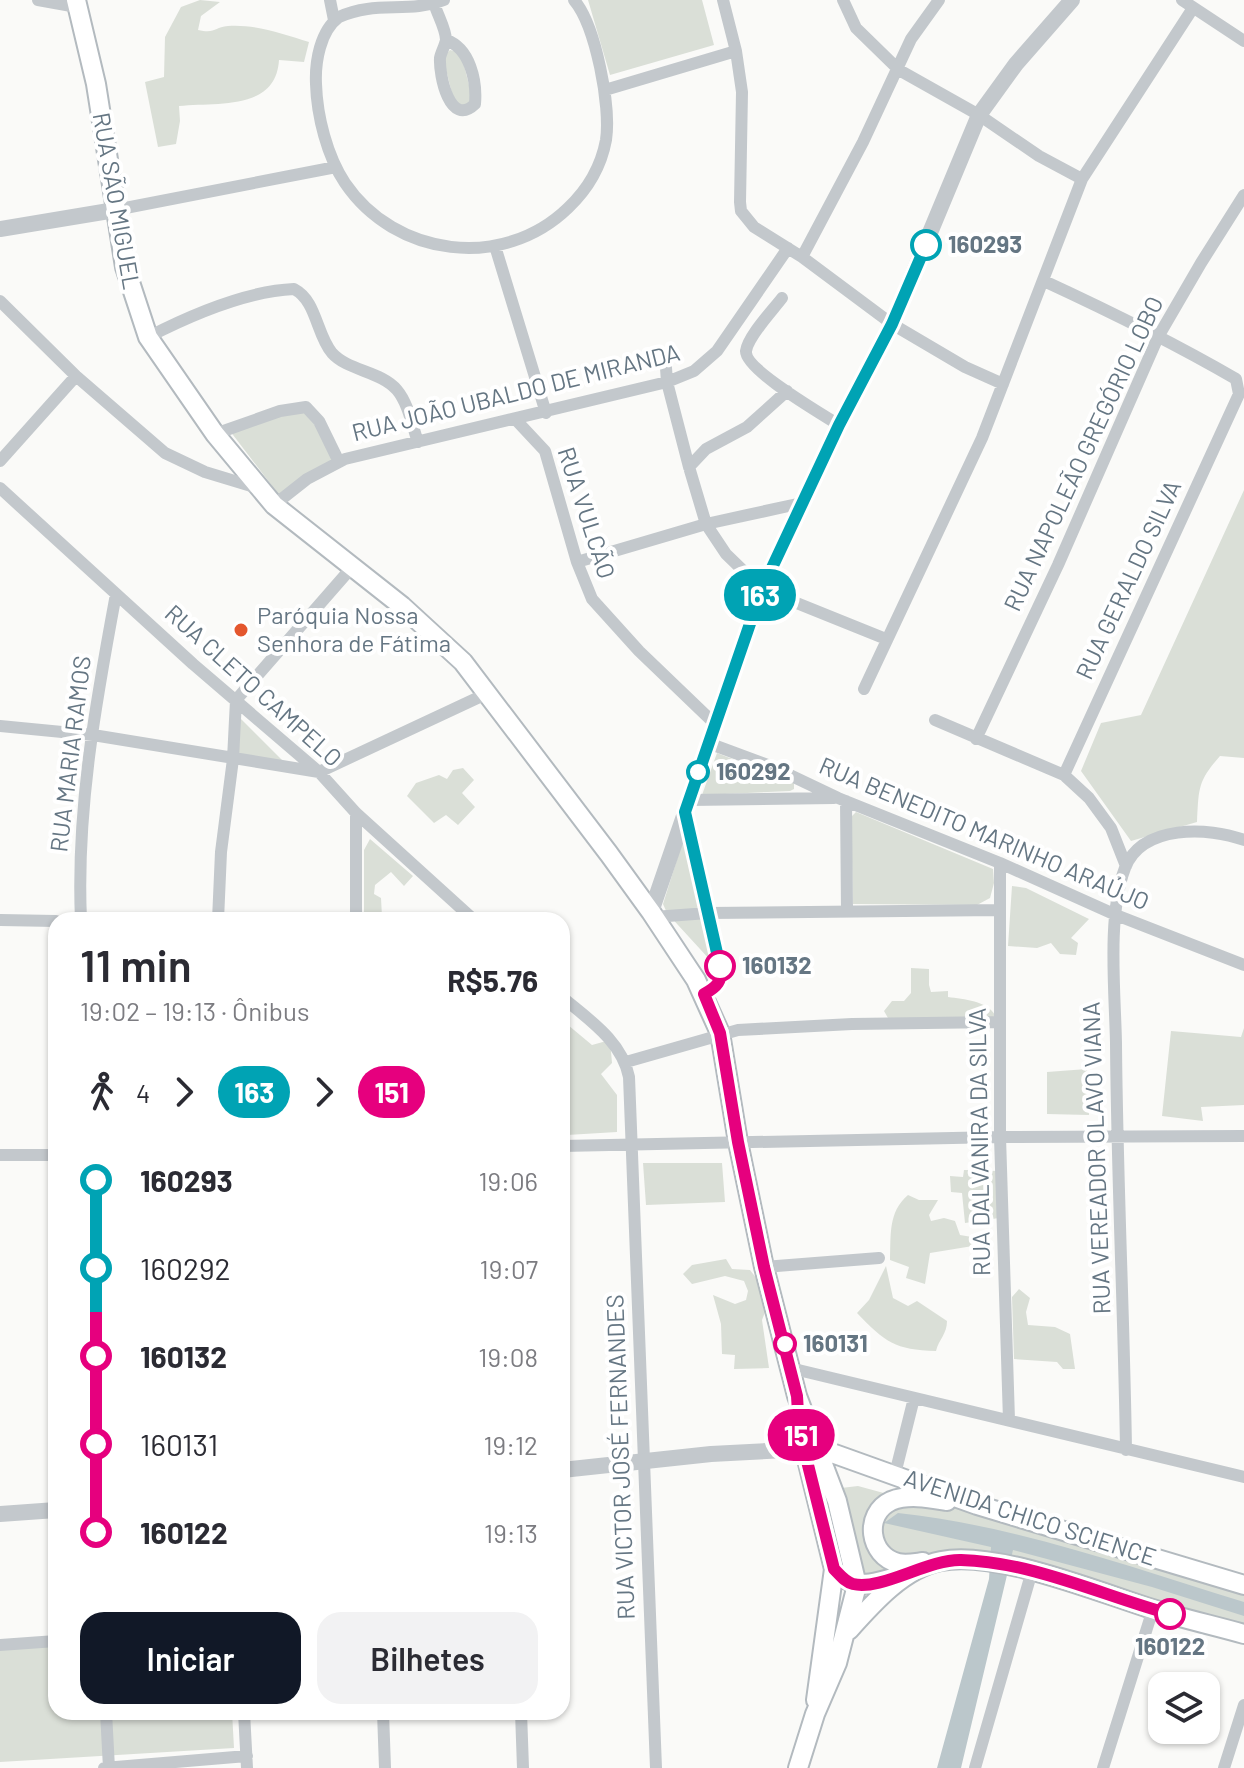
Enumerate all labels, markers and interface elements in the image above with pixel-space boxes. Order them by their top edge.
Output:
street label: RUA SÃO MIGUEL [88,110,147,292]
place label: 160293 [948,229,1022,258]
marker: 160293 [911,230,941,260]
street label: RUA NAPOLEÃO GREGÓRIO LOBO [997,291,1168,615]
street label: RUA JOÃO UBALDO DE MIRANDA [349,337,683,446]
street label: RUA VULCÃO [553,443,622,582]
street label: RUA GERALDO SILVA [1069,475,1187,684]
line badge: 163 [714,569,806,621]
text: 163 [740,578,780,612]
street label: RUA CLETO CAMPELO [160,598,348,772]
place label: Paróquia Nossa Senhora de Fátima [257,600,451,657]
marker: Paróquia Nossa Senhora de Fátima [232,621,250,639]
street label: RUA MARIA RAMOS [43,654,96,854]
street label: RUA BENEDITO MARINHO ARAÚJO [815,750,1154,915]
place label: 160292 [716,756,791,785]
marker: 160292 [687,761,709,783]
text: 11 min [80,938,192,991]
place label: 160132 [742,950,812,979]
marker: 160132 [705,951,735,981]
text: R$5.76 [447,962,538,998]
text: 19:02 – 19:13 · Ônibus [80,995,309,1026]
street label: RUA VEREADOR OLAVO VIANA [1076,1001,1115,1315]
street label: RUA DALVANIRA DA SILVA [962,1008,995,1276]
icon: walk [80,1070,124,1114]
icon: forward [162,1070,206,1114]
icon: forward [302,1070,346,1114]
text: 163 [234,1075,274,1109]
text: 151 [374,1075,409,1109]
text: 4 [136,1077,150,1108]
text: 160293 [140,1162,233,1198]
text: 19:06 [478,1165,538,1196]
text: 160292 [140,1250,231,1286]
text: 19:07 [480,1253,538,1284]
street label: RUA VICTOR JOSÉ FERNANDES [599,1294,640,1620]
place label: 160131 [803,1328,868,1357]
marker: 160131 [774,1333,796,1355]
text: 160132 [140,1338,227,1374]
text: 19:08 [478,1341,538,1372]
line badge: 151 [755,1409,847,1461]
text: 151 [784,1418,818,1452]
text: 160131 [140,1426,218,1462]
text: 19:12 [484,1429,538,1460]
street label: AVENIDA CHICO SCIENCE [901,1462,1160,1571]
text: 160122 [140,1514,228,1550]
text: 19:13 [484,1517,538,1548]
marker: 160122 [1155,1599,1185,1629]
button: Iniciar [80,1612,301,1704]
button: Bilhetes [317,1612,538,1704]
place label: 160122 [1135,1631,1205,1660]
map controls [1148,1672,1220,1744]
button: layers [1148,1672,1220,1744]

